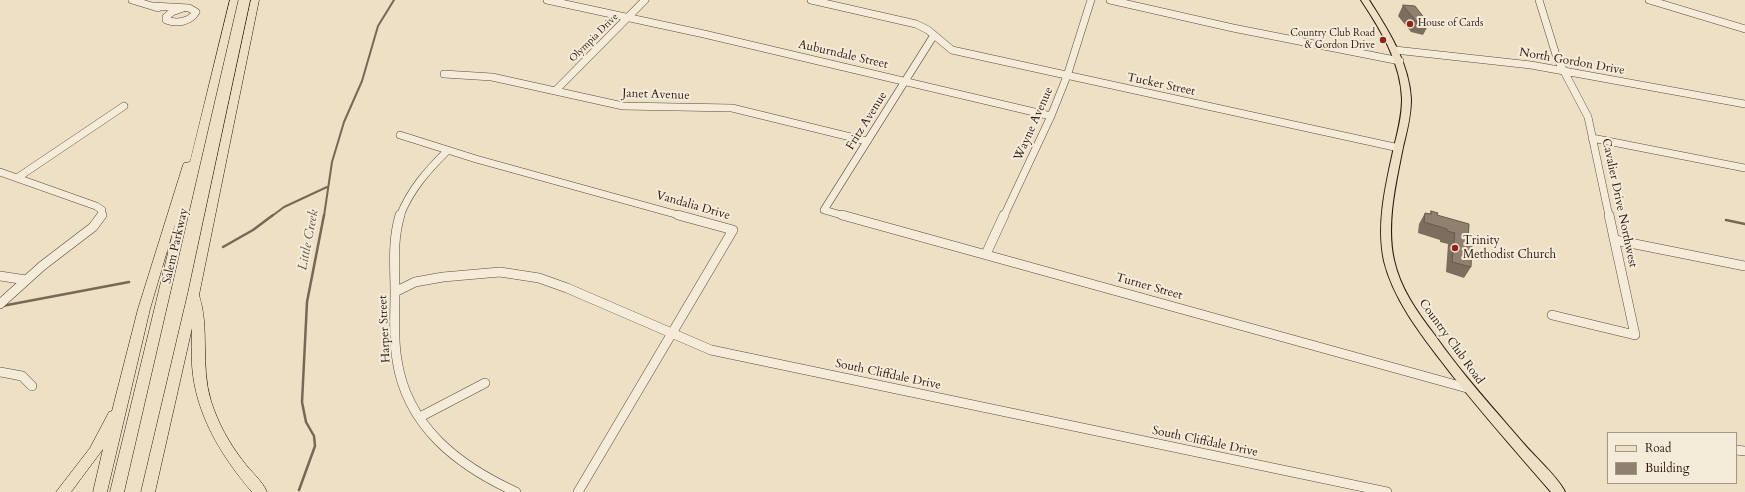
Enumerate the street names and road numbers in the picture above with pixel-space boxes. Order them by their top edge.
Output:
street label: Olympia Drive [567,11,621,65]
street label: Auburndale Street [797,38,889,72]
street label: North Gordon Drive [1518,46,1626,78]
street label: Tucker Street [1126,71,1196,99]
street label: Wayne Avenue [1011,85,1057,163]
street label: Janet Avenue [622,87,690,103]
street label: Fritz Avenue [843,89,891,153]
street label: Cavalier Drive Northwest [1598,137,1640,269]
street label: Vandalia Drive [654,189,732,223]
street label: Salem Parkway [160,207,192,285]
street label: Turner Street [1114,271,1184,303]
street label: Harper Street [376,295,394,363]
street label: Country Club Road [1415,297,1487,387]
street label: South Cliffdale Drive [834,357,942,393]
street label: South Cliffdale Drive [1151,424,1259,460]

